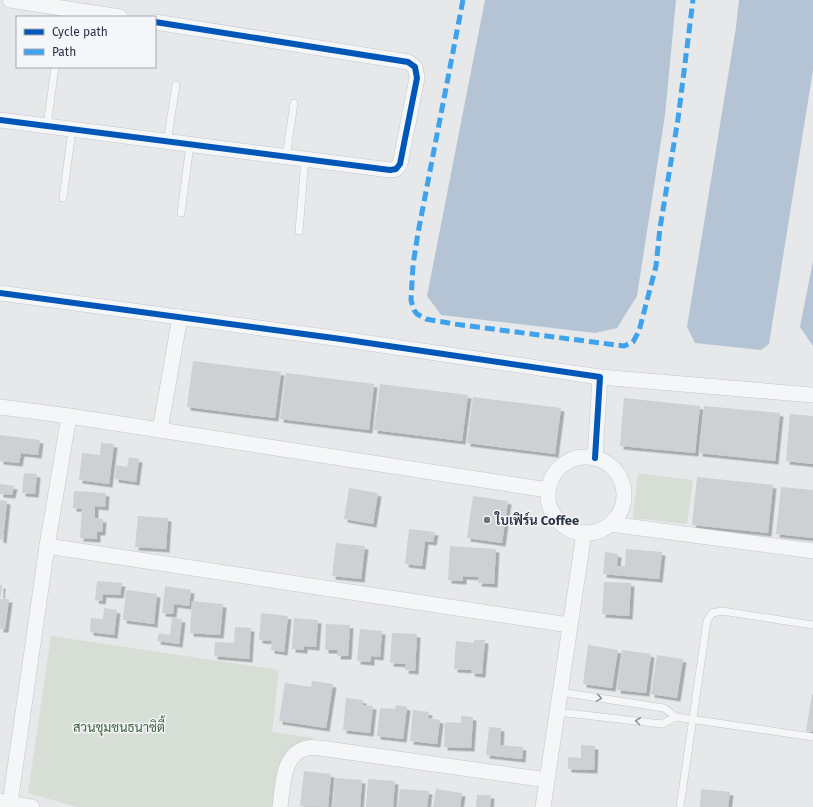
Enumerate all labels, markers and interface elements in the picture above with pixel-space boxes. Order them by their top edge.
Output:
legend [16,16,156,68]
text: Cycle path [52,25,108,39]
text: Path [52,45,76,59]
place label: ใบเฟิร์น Coffee [494,511,579,528]
marker: ใบเฟิร์น Coffee [482,515,492,525]
one-way arrow [596,693,602,702]
park label: สวนชุมชนธนาซิตี้ [73,715,166,737]
one-way arrow [635,717,641,726]

